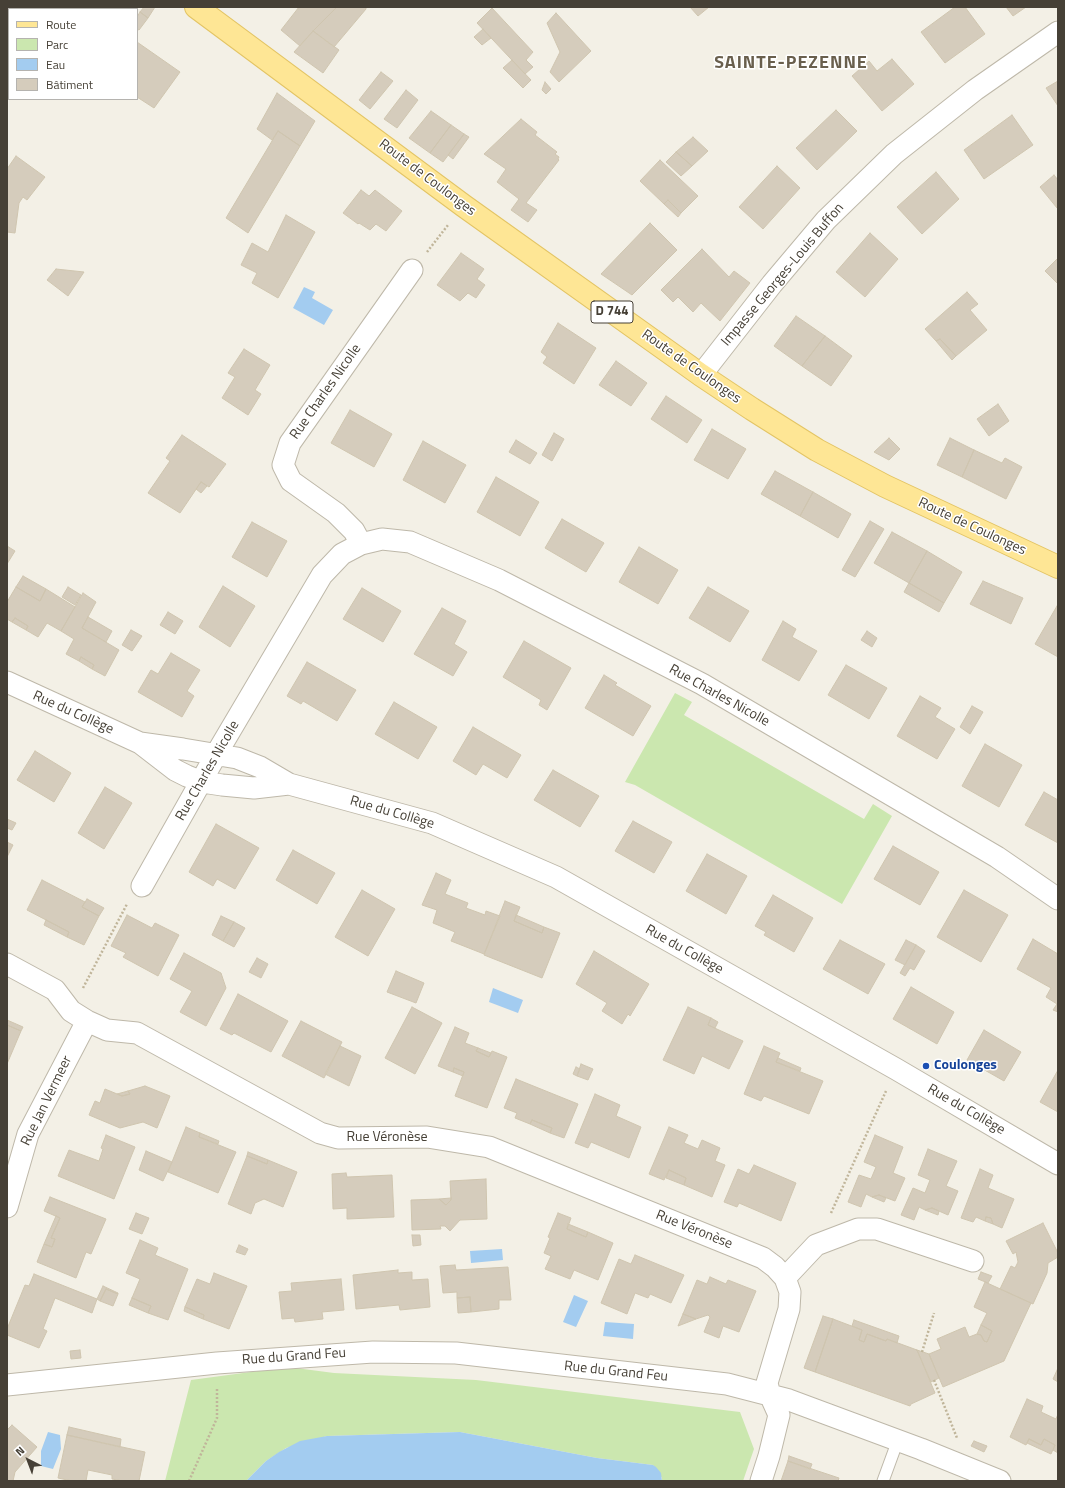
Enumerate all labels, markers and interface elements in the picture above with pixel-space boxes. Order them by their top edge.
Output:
legend [8,8,138,100]
text: Route [46,15,76,34]
text: Parc [46,35,68,54]
district label: SAINTE-PEZENNE [714,53,868,75]
text: Eau [46,55,65,74]
text: Bâtiment [46,75,93,94]
street label: Route de Coulonges [375,136,479,220]
street label: Impasse Georges-Louis Buffon [718,200,848,350]
road number: D 744 [591,301,633,323]
street label: Route de Coulonges [638,327,744,407]
street label: Rue Charles Nicolle [287,341,365,443]
street label: Route de Coulonges [915,495,1029,559]
street label: Rue Charles Nicolle [666,661,772,731]
street label: Rue du Collège [30,688,116,738]
street label: Rue Charles Nicolle [173,718,243,824]
street label: Rue du Collège [348,793,436,833]
street label: Rue du Collège [642,922,726,978]
street label: Rue Jan Vermeer [18,1053,76,1149]
place label: Coulonges [934,1058,997,1074]
marker: Coulonges [921,1061,931,1071]
street label: Rue du Collège [924,1081,1008,1139]
street label: Rue Véronèse [346,1130,428,1146]
street label: Rue Véronèse [653,1207,735,1253]
street label: Rue du Grand Feu [241,1345,347,1369]
street label: Rue du Grand Feu [563,1358,669,1386]
north arrow [8,1440,48,1480]
text: N [12,1443,28,1460]

